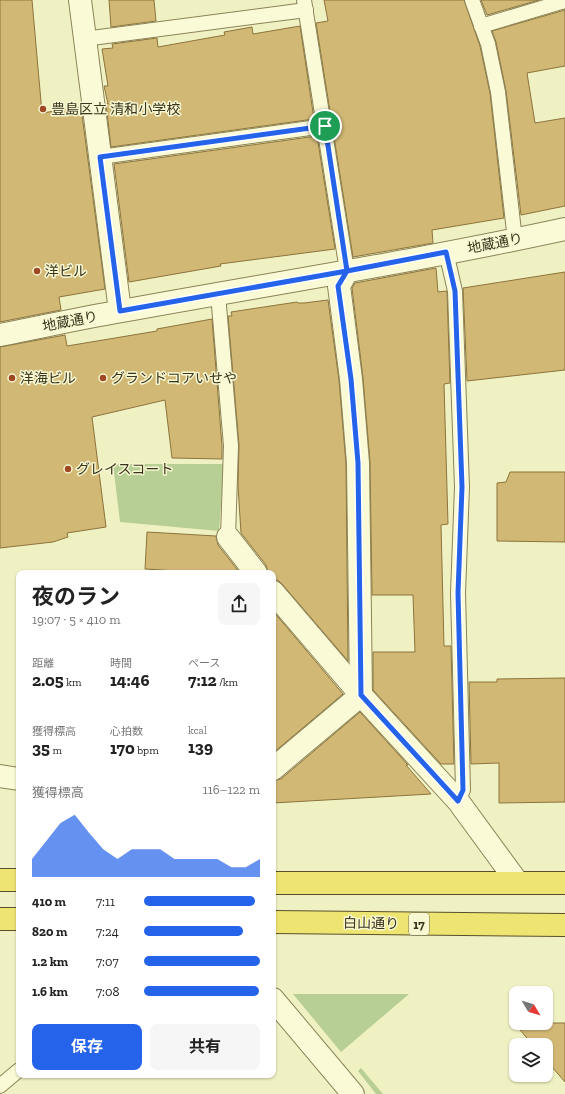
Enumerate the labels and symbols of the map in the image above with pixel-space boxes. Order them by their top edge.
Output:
place label: 豊島区立 清和小学校 [51,101,180,118]
marker: 豊島区立 清和小学校 [38,104,48,114]
pin [308,109,342,143]
street label: 地蔵通り [466,230,524,257]
place label: 洋ビル [45,263,87,280]
marker: 洋ビル [32,266,42,276]
street label: 地蔵通り [41,308,99,335]
place label: 洋海ビル [20,370,76,387]
place label: グランドコアいせや [111,370,237,387]
marker: 洋海ビル [7,373,17,383]
marker: グランドコアいせや [98,373,108,383]
place label: グレイスコート [76,461,174,478]
marker: グレイスコート [63,464,73,474]
road number: 17 [409,913,429,935]
street label: 白山通り [343,915,399,932]
north arrow [509,986,553,1030]

